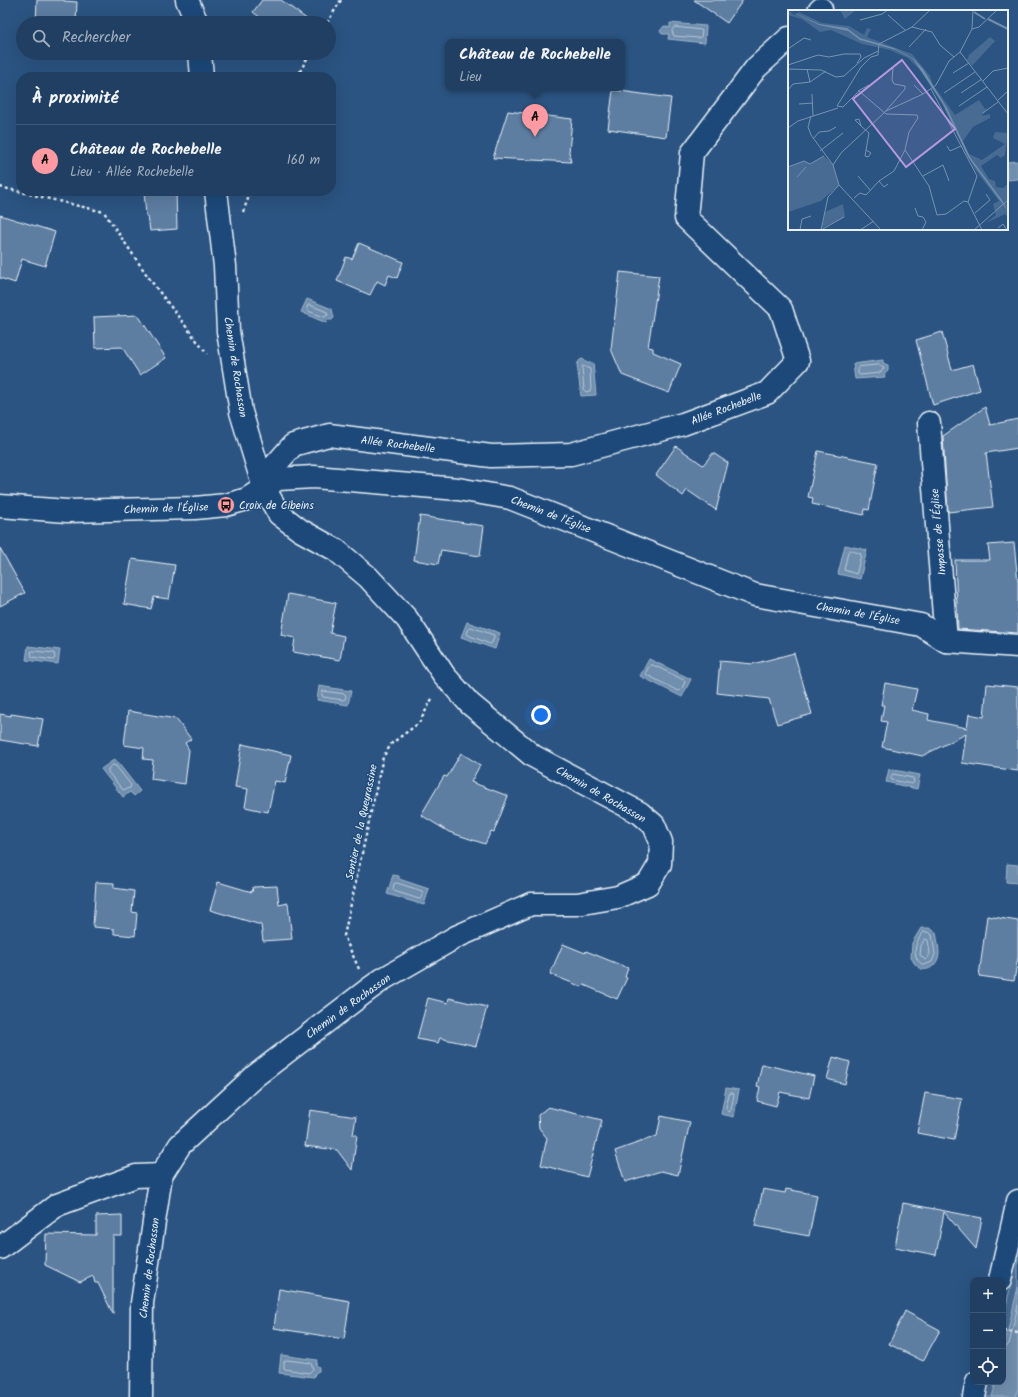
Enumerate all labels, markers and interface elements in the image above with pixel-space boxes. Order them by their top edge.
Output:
inset map [788,10,1008,230]
search box [16,16,336,60]
text: Rechercher [62,26,130,50]
icon: search [30,27,52,49]
popup [445,39,625,91]
text: Château de Rochebelle [459,43,611,67]
text: Lieu [459,67,482,88]
text: À proximité [32,85,119,112]
pin: A [522,104,548,137]
text: Château de Rochebelle [70,138,222,162]
text: A [41,150,49,171]
text: 160 m [287,150,320,171]
text: Lieu · Allée Rochebelle [70,162,194,183]
street label: Chemin de Rochasson [218,316,252,419]
street label: Allée Rochebelle [688,387,764,431]
street label: Allée Rochebelle [360,432,436,458]
street label: Impasse de l'Église [926,488,952,576]
street label: Chemin de l'Église [508,491,594,539]
bus stop icon: Croix de Cibeins [216,495,236,515]
place label: Croix de Cibeins [239,497,314,515]
street label: Chemin de l'Église [123,499,209,519]
street label: Chemin de l'Église [814,598,901,630]
your location [531,705,551,725]
street label: Chemin de Rochasson [552,762,649,828]
street label: Sentier de la Queyrassine [341,763,383,882]
street label: Chemin de Rochasson [302,970,395,1044]
street label: Chemin de Rochasson [135,1217,165,1320]
map controls [970,1277,1006,1385]
button: + [970,1277,1006,1313]
button: − [970,1313,1006,1349]
button: locate [970,1349,1006,1385]

